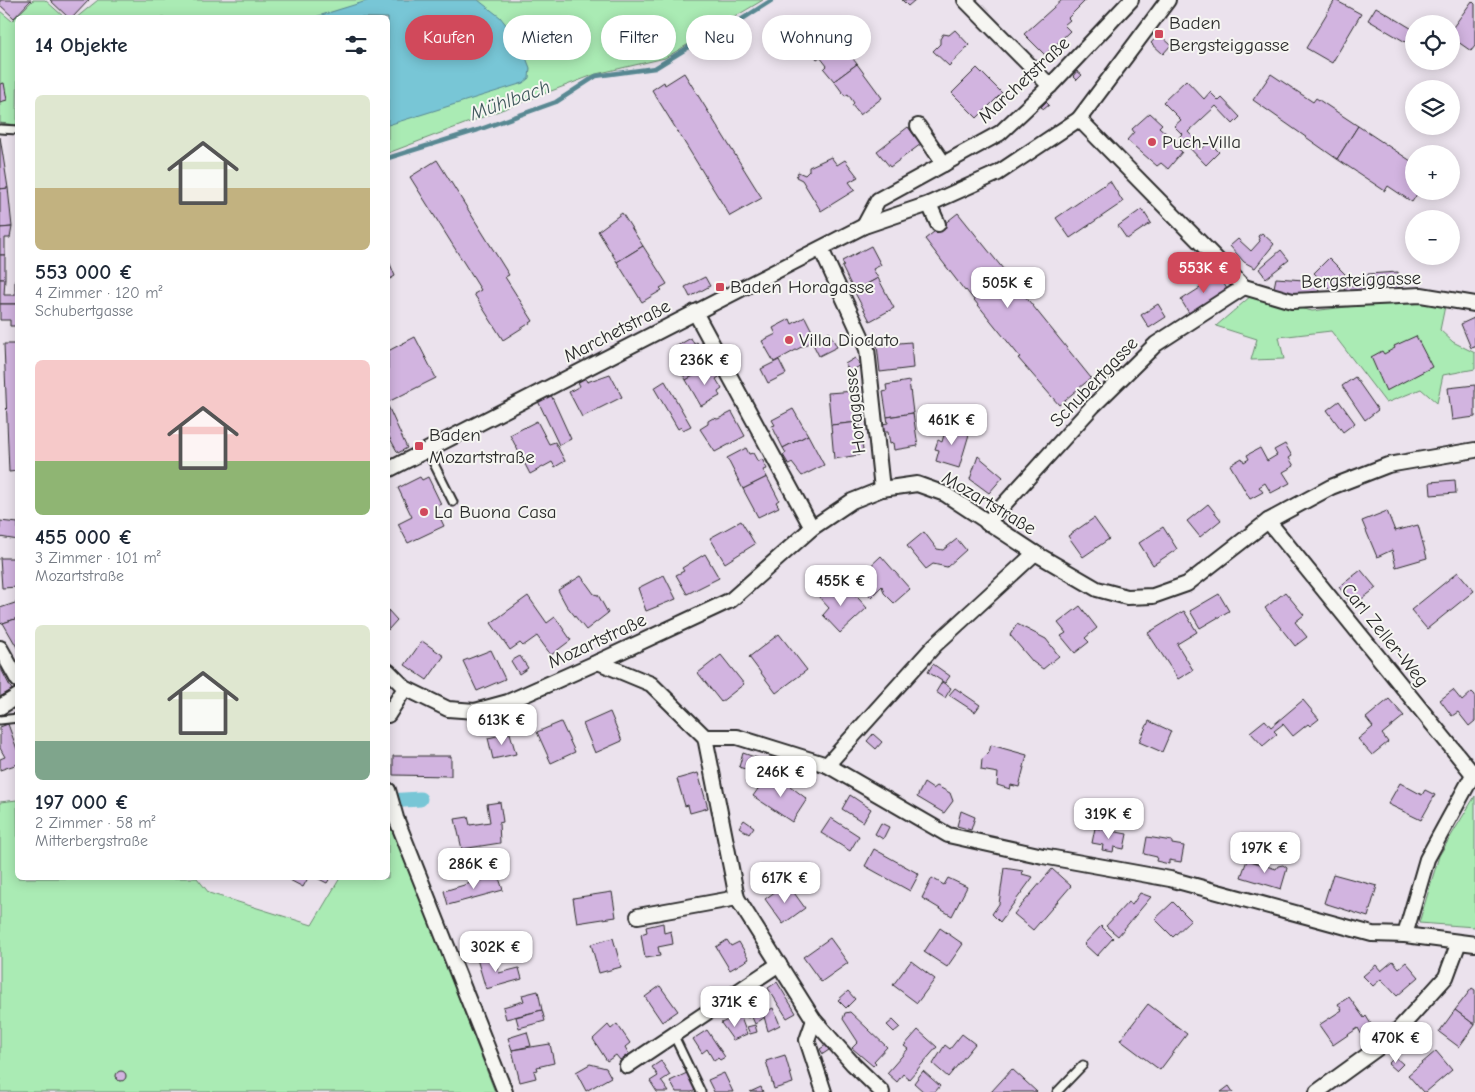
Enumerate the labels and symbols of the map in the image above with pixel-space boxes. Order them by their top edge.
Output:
place label: Baden Bergsteiggasse [1169,12,1289,56]
marker: Baden Bergsteiggasse [1153,28,1165,40]
street label: Marchetstraße [974,32,1074,128]
water label: Mühlbach [466,75,553,125]
place label: Puch-Villa [1162,131,1241,153]
marker: Puch-Villa [1146,136,1158,148]
pin: 553K € [1163,252,1245,294]
pin: 505K € [967,266,1049,309]
street label: Bergsteiggasse [1301,267,1421,293]
place label: Baden Horagasse [730,276,874,298]
marker: Baden Horagasse [714,281,726,293]
street label: Marchetstraße [560,295,674,367]
place label: Villa Diodato [799,329,899,351]
street label: Schubertgasse [1046,332,1142,432]
marker: Villa Diodato [783,334,795,346]
pin: 236K € [664,344,746,386]
street label: Horagasse [840,367,870,455]
pin: 461K € [911,404,993,446]
place label: Baden Mozartstraße [429,424,535,468]
marker: Baden Mozartstraße [413,440,425,452]
street label: Mozartstraße [938,466,1040,540]
place label: La Buona Casa [434,501,557,523]
marker: La Buona Casa [418,506,430,518]
pin: 455K € [800,564,882,607]
street label: Carl Zeller-Weg [1337,579,1433,691]
street label: Mozartstraße [544,609,650,673]
pin: 613K € [461,704,543,746]
pin: 246K € [740,756,822,798]
pin: 319K € [1068,798,1150,840]
pin: 197K € [1224,832,1306,874]
pin: 286K € [433,848,515,890]
pin: 617K € [744,862,826,904]
pin: 302K € [455,930,537,973]
pin: 371K € [694,986,776,1028]
pin: 470K € [1355,1022,1437,1064]

